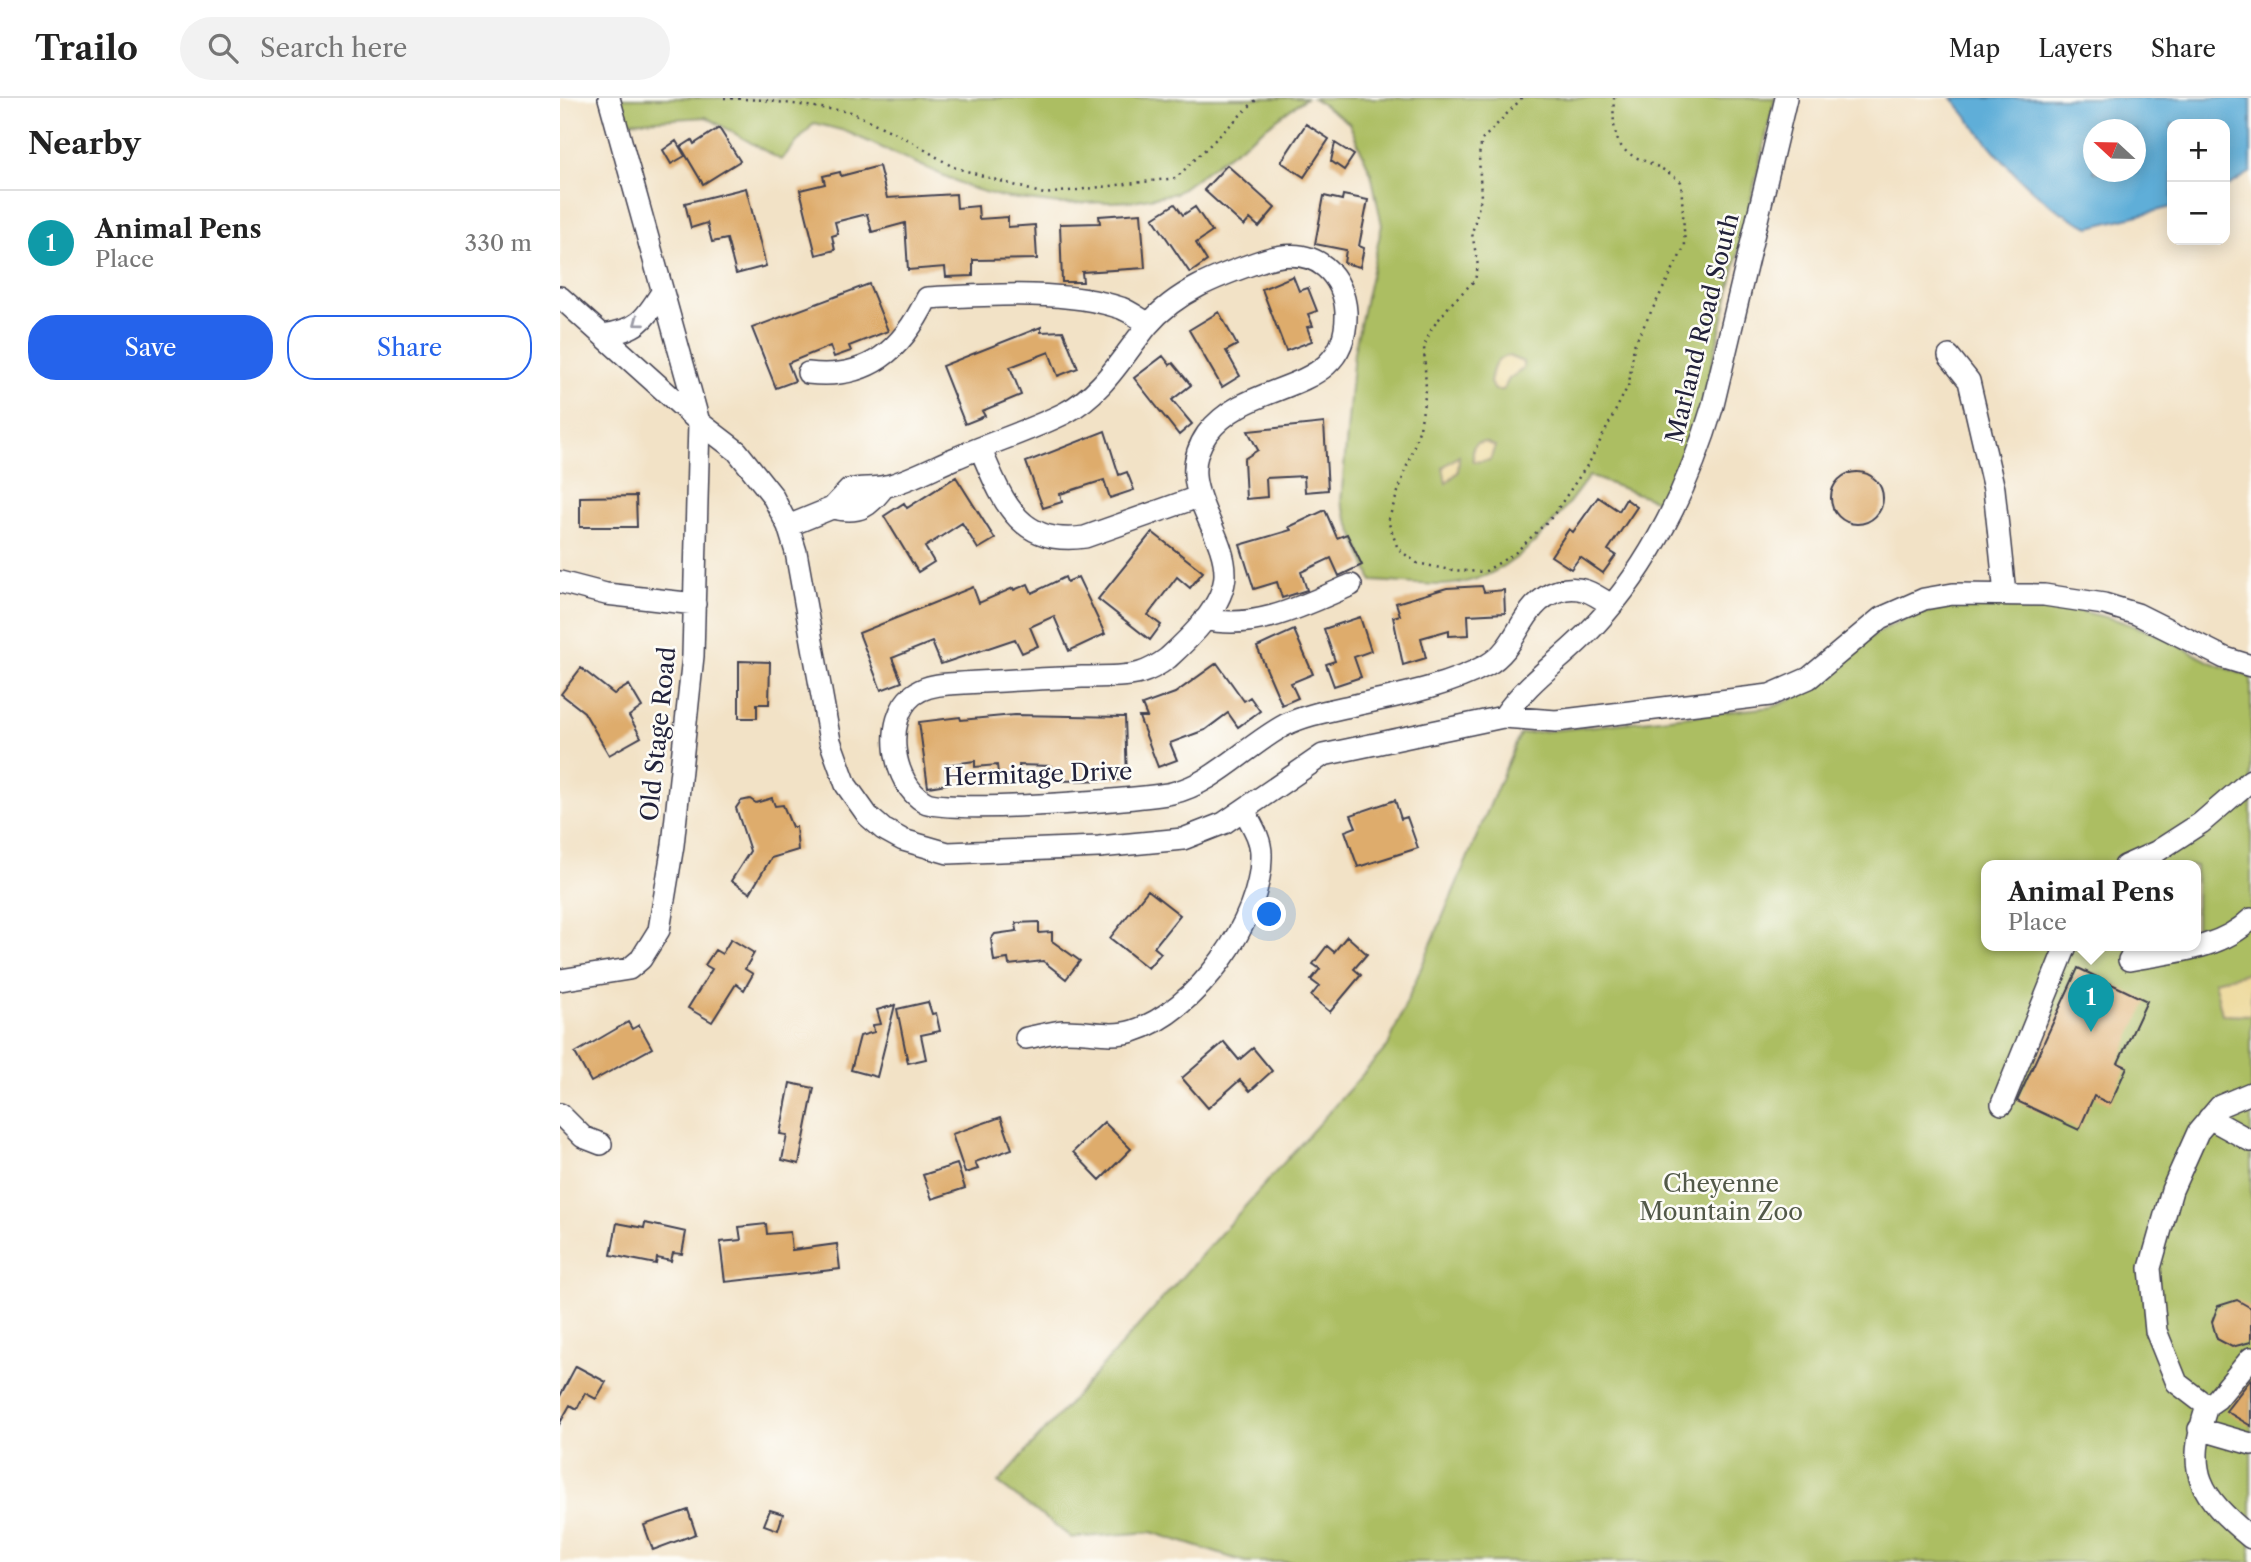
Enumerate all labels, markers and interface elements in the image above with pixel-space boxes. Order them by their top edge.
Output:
search box [180,17,670,80]
text: Trailo [35,28,138,69]
icon: search [204,29,242,67]
text: Search here [260,32,407,64]
text: Map [1949,34,2000,63]
text: Layers [2038,34,2113,63]
text: Share [2151,34,2216,63]
north arrow [2083,119,2146,182]
map controls [2167,119,2230,245]
button: + [2167,119,2230,182]
text: Nearby [28,125,141,162]
button: − [2167,182,2230,245]
street label: Marland Road South [1659,210,1745,446]
text: Animal Pens [95,213,261,245]
text: 1 [46,229,56,257]
text: 330 m [465,229,532,257]
text: Place [95,245,154,273]
one-way arrow [634,314,646,327]
button: Save [28,315,273,380]
button: Share [287,315,532,380]
street label: Old Stage Road [634,645,682,823]
street label: Hermitage Drive [943,756,1133,792]
popup [1981,860,2201,951]
text: Animal Pens [2008,876,2174,908]
your location [1252,897,1286,931]
text: Place [2008,908,2067,936]
pin: 1 [2068,974,2114,1032]
park label: Cheyenne Mountain Zoo [1639,1169,1803,1226]

